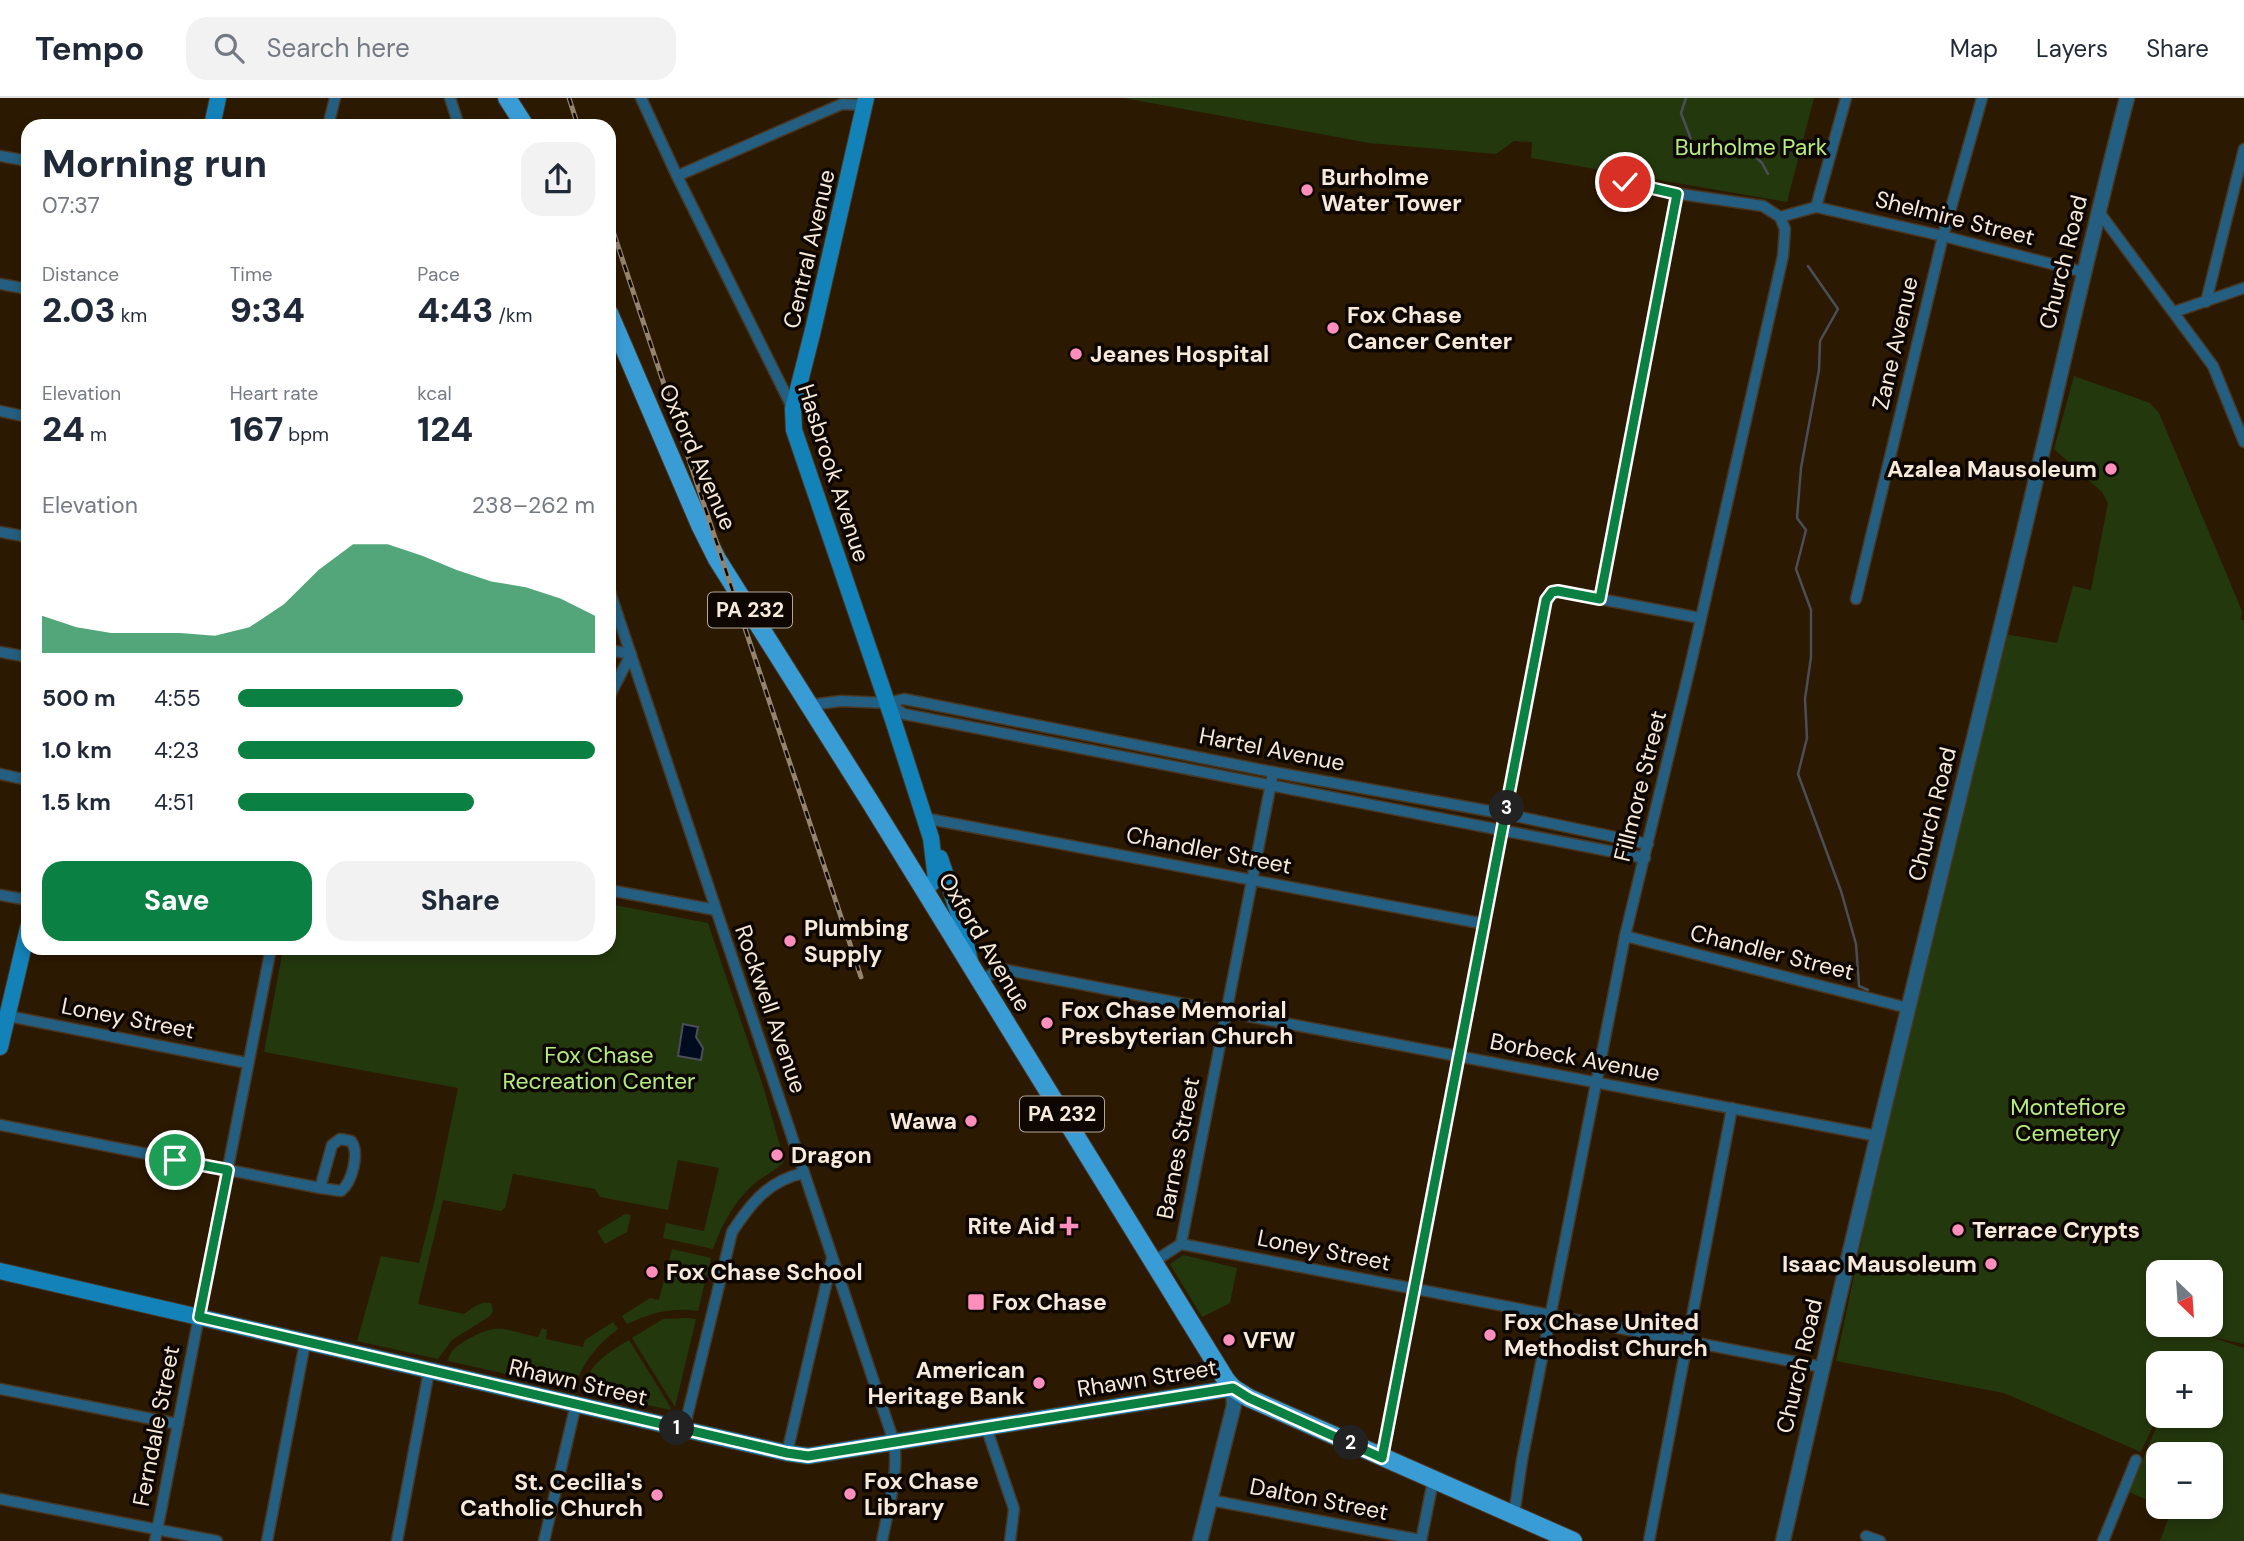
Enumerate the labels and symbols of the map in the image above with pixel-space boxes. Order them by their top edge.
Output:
park label: Burholme Park [1675,132,1828,162]
pin [1595,152,1655,212]
place label: Burholme Water Tower [1321,162,1462,218]
street label: Central Avenue [776,167,842,331]
marker: Burholme Water Tower [1299,182,1315,198]
street label: Shelmire Street [1872,184,2038,252]
street label: Church Road [2032,192,2094,332]
street label: Zane Avenue [1865,274,1925,412]
place label: Fox Chase Cancer Center [1347,300,1512,356]
marker: Fox Chase Cancer Center [1325,320,1341,336]
place label: Jeanes Hospital [1090,339,1269,369]
marker: Jeanes Hospital [1068,346,1084,362]
street label: Oxford Avenue [652,379,744,535]
street label: Hasbrook Avenue [791,380,877,566]
place label: Azalea Mausoleum [1887,454,2097,484]
marker: Azalea Mausoleum [2103,461,2119,477]
road number: PA 232 [708,592,792,628]
street label: Fillmore Street [1607,707,1673,865]
street label: Hartel Avenue [1197,720,1347,778]
street label: Church Road [1901,744,1963,884]
pin: 3 [1490,790,1524,826]
street label: Chandler Street [1124,819,1294,881]
street label: Oxford Avenue [932,867,1038,1017]
place label: Plumbing Supply [804,913,909,969]
street label: Chandler Street [1687,917,1857,987]
street label: Rockwell Avenue [728,921,814,1097]
marker: Plumbing Supply [782,933,798,949]
street label: Loney Street [59,990,197,1046]
place label: Fox Chase Memorial Presbyterian Church [1061,995,1293,1051]
marker: Fox Chase Memorial Presbyterian Church [1039,1015,1055,1031]
street label: Borbeck Avenue [1487,1026,1663,1088]
park label: Fox Chase Recreation Center [502,1040,696,1096]
street label: Barnes Street [1150,1074,1206,1222]
park label: Montefiore Cemetery [2010,1092,2126,1148]
road number: PA 232 [1020,1096,1104,1132]
place label: Wawa [890,1106,957,1136]
marker: Wawa [963,1113,979,1129]
pin [145,1130,205,1190]
place label: Dragon [791,1140,872,1170]
marker: Dragon [769,1147,785,1163]
place label: Rite Aid [968,1211,1055,1241]
place label: Terrace Crypts [1972,1215,2140,1245]
marker: Rite Aid [1061,1218,1077,1234]
street label: Loney Street [1255,1222,1393,1278]
marker: Terrace Crypts [1950,1222,1966,1238]
place label: Isaac Mausoleum [1782,1249,1977,1279]
marker: Isaac Mausoleum [1983,1256,1999,1272]
place label: Fox Chase School [666,1257,863,1287]
north arrow [2146,1260,2222,1337]
marker: Fox Chase School [644,1264,660,1280]
place label: Fox Chase [992,1287,1107,1317]
marker: Fox Chase [966,1292,986,1312]
street label: Church Road [1769,1296,1829,1436]
place label: Fox Chase United Methodist Church [1504,1307,1708,1363]
place label: VFW [1243,1325,1295,1355]
marker: Fox Chase United Methodist Church [1482,1327,1498,1343]
marker: VFW [1221,1332,1237,1348]
street label: Ferndale Street [126,1343,186,1509]
street label: Rhawn Street [506,1351,650,1413]
street label: Rhawn Street [1075,1352,1219,1404]
place label: American Heritage Bank [867,1355,1025,1411]
marker: American Heritage Bank [1031,1375,1047,1391]
pin: 1 [660,1410,694,1446]
pin: 2 [1334,1426,1368,1460]
place label: Fox Chase Library [864,1466,979,1522]
place label: St. Cecilia's Catholic Church [460,1467,643,1523]
street label: Dalton Street [1247,1471,1391,1527]
marker: Fox Chase Library [842,1486,858,1502]
marker: St. Cecilia's Catholic Church [649,1487,665,1503]

